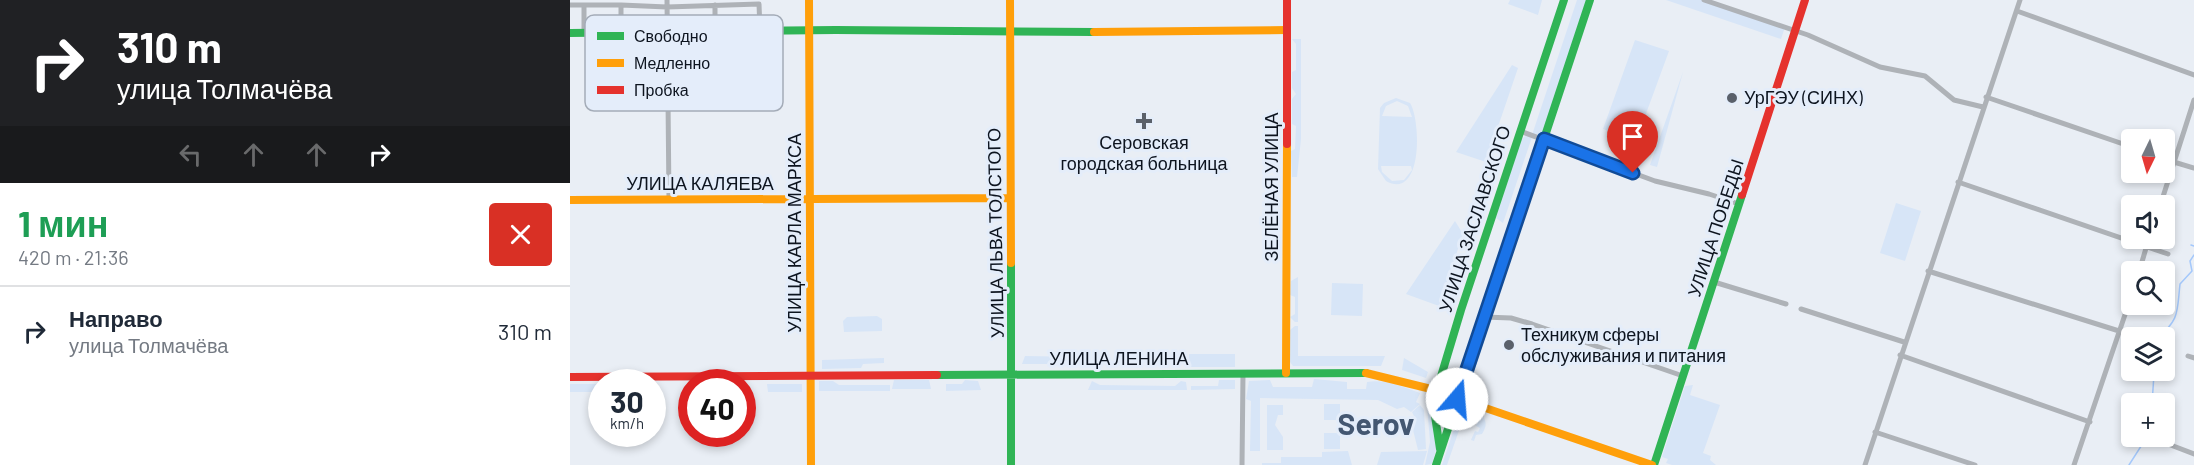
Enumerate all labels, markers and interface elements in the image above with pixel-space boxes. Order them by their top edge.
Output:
legend [585,15,783,111]
text: 310 m [117,21,222,71]
icon: right [18,24,96,102]
text: Свободно [634,26,708,45]
text: Медленно [634,53,710,72]
text: улица Толмачёва [117,72,332,104]
text: Пробка [634,80,689,99]
place label: УрГЭУ (СИНХ) [1744,86,1863,108]
marker: УрГЭУ (СИНХ) [1725,91,1739,105]
pin [1607,111,1658,173]
marker: Серовская городская больница [1135,112,1153,130]
street label: ЗЕЛЁНАЯ УЛИЦА [1260,112,1282,262]
icon: arrive [1616,120,1649,153]
street label: УЛИЦА ЗАСЛАВСКОГО [1434,123,1515,315]
street label: УЛИЦА ЛЬВА ТОЛСТОГО [982,128,1008,338]
north arrow [2121,129,2175,183]
map controls [2121,129,2175,447]
place label: Серовская городская больница [1060,131,1229,174]
street label: УЛИЦА КАРЛА МАРКСА [783,133,805,333]
icon: left [174,138,207,171]
icon: ahead [237,138,270,171]
icon: ahead [300,138,333,171]
icon: right [363,138,396,171]
street label: УЛИЦА ПОБЕДЫ [1682,156,1748,299]
street label: УЛИЦА КАЛЯЕВА [626,172,774,194]
button: sound [2121,195,2175,249]
text: 1 мин [18,201,108,244]
button: close [489,203,552,266]
text: 420 m · 21:36 [18,245,129,269]
button: search [2121,261,2175,315]
text: Направо [69,305,163,331]
icon: right [18,315,51,348]
text: 310 m [498,318,552,344]
place label: Техникум сферы обслуживания и питания [1521,323,1726,366]
button: layers [2121,327,2175,381]
text: улица Толмачёва [69,333,229,357]
marker: Техникум сферы обслуживания и питания [1502,338,1516,352]
street label: УЛИЦА ЛЕНИНА [1049,347,1189,369]
position arrow [1425,367,1489,431]
speed limit sign: 40 [678,369,756,447]
text: 30 [610,383,644,419]
button: + [2121,393,2175,447]
district label: Serov [1338,405,1414,441]
text: km/h [610,414,644,432]

